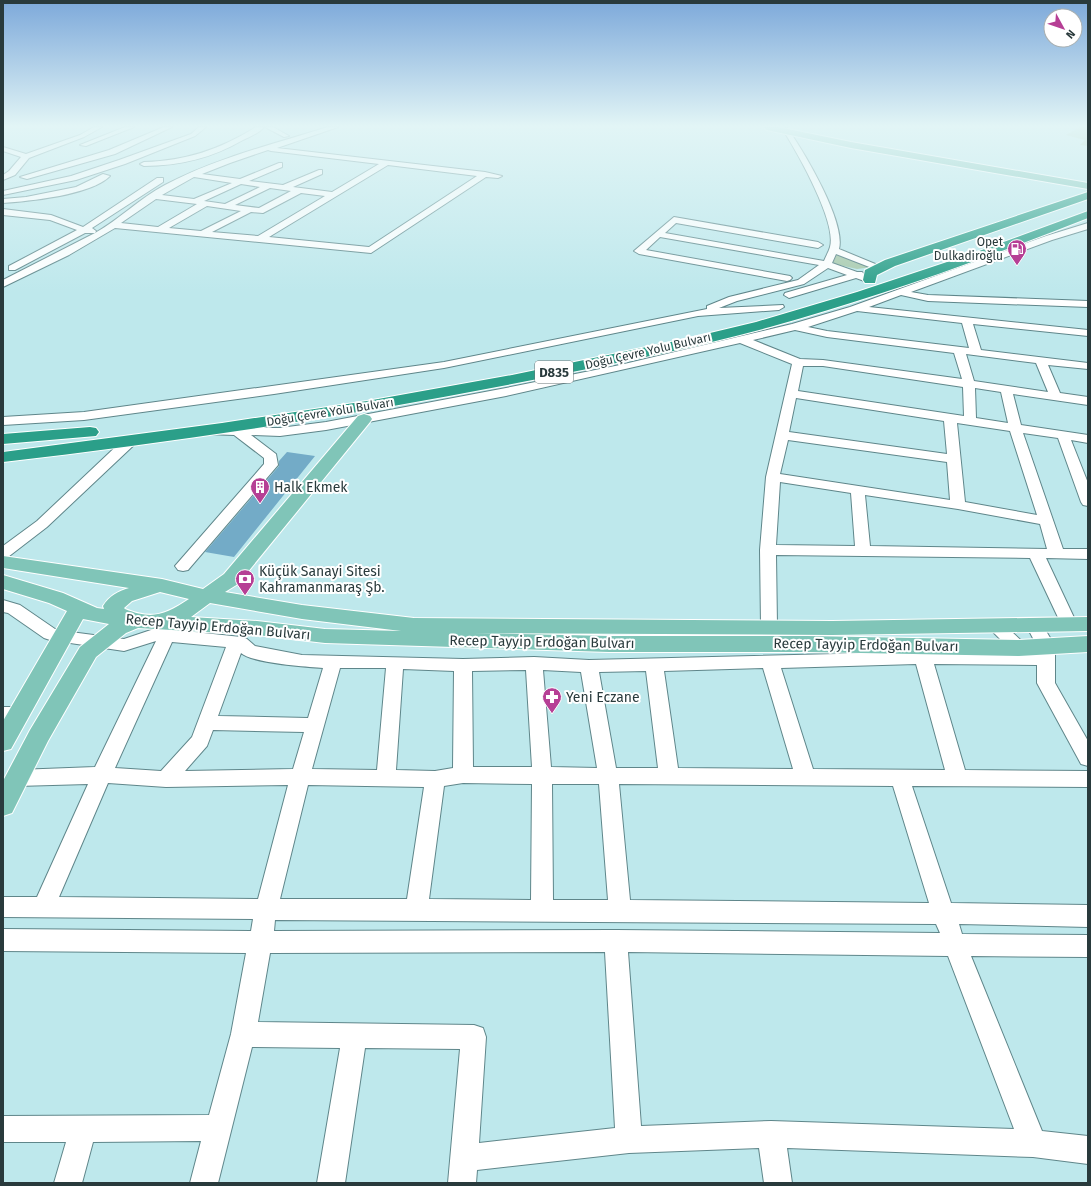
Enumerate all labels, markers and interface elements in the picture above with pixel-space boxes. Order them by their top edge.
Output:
north arrow [1043,8,1083,48]
text: N [1063,27,1078,41]
place label: Opet Dulkadiroğlu [934,235,1004,263]
fuel station icon: Opet Dulkadiroğlu [1006,238,1028,266]
street label: Doğu Çevre Yolu Bulvarı [584,330,712,372]
road number: D835 [535,361,573,383]
street label: Doğu Çevre Yolu Bulvarı [265,395,395,429]
building icon: Halk Ekmek [249,476,271,504]
place label: Halk Ekmek [274,479,348,496]
place label: Küçük Sanayi Sitesi Kahramanmaraş Şb. [259,563,385,596]
bank icon: Küçük Sanayi Sitesi Kahramanmaraş Şb. [234,568,256,596]
street label: Recep Tayyip Erdoğan Bulvarı [125,610,311,644]
street label: Recep Tayyip Erdoğan Bulvarı [449,632,635,652]
street label: Recep Tayyip Erdoğan Bulvarı [773,635,959,655]
pharmacy icon: Yeni Eczane [541,686,563,714]
place label: Yeni Eczane [566,689,640,706]

